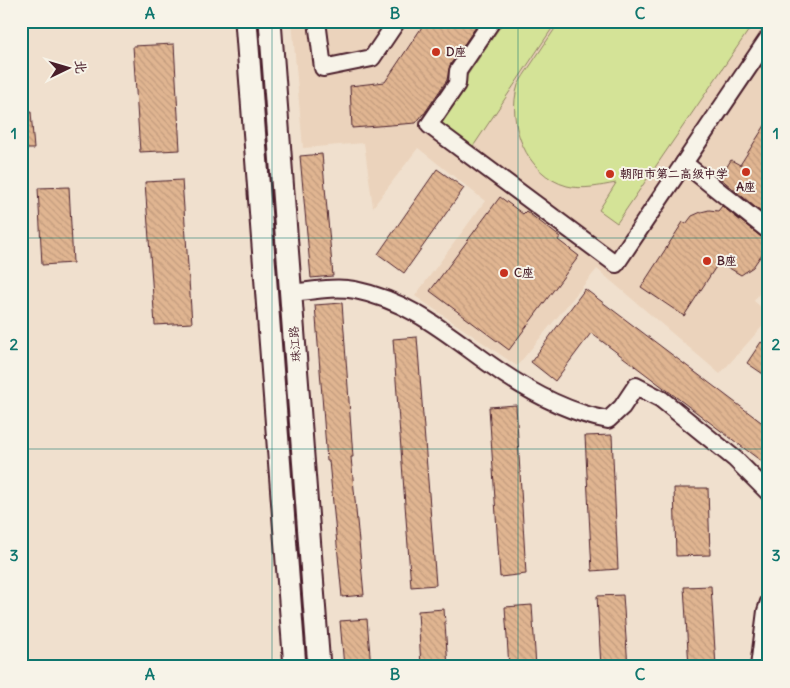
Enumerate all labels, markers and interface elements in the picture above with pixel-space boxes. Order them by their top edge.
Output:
text: A [145,3,155,23]
text: B [390,3,401,23]
text: C [635,3,646,23]
north arrow [42,42,92,92]
place label: D座 [446,44,467,59]
marker: D座 [430,46,442,58]
text: 北 [71,59,91,75]
text: 1 [11,123,17,143]
text: 1 [773,123,779,143]
place label: 朝阳市第二高级中学 [620,166,728,181]
marker: A座 [740,166,752,178]
marker: 朝阳市第二高级中学 [604,168,616,180]
place label: A座 [736,179,756,194]
place label: B座 [717,253,737,268]
marker: B座 [701,255,713,267]
place label: C座 [514,265,534,280]
marker: C座 [498,267,510,279]
street label: 珠江路 [286,326,303,363]
text: 2 [10,334,19,354]
text: 2 [772,334,781,354]
text: 3 [9,545,19,565]
text: 3 [771,545,781,565]
text: A [145,664,155,684]
text: B [390,664,401,684]
text: C [635,664,646,684]

